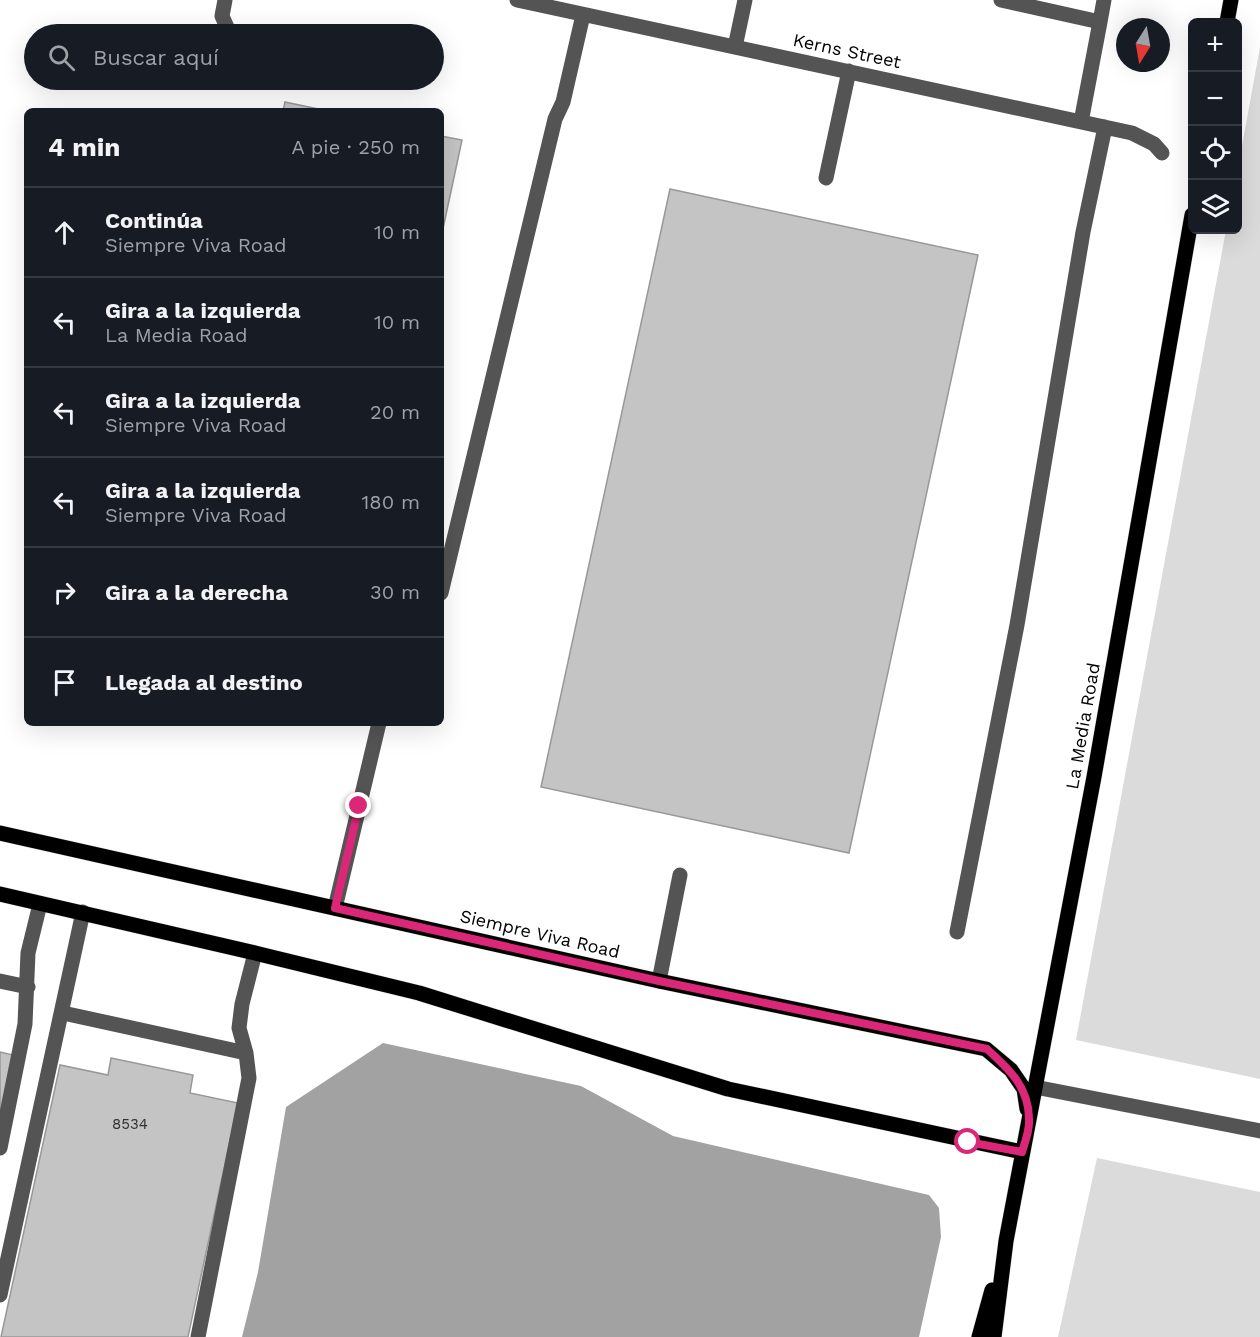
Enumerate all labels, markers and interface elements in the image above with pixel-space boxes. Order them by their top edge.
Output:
north arrow [1116,18,1170,72]
map controls [1188,18,1242,234]
button: + [1188,18,1242,72]
search box [24,24,444,90]
street label: Kerns Street [791,29,903,72]
icon: search [45,41,78,74]
text: Buscar aquí [93,45,219,70]
button: − [1188,72,1242,126]
button: locate [1188,126,1242,180]
text: 4 min [48,132,120,162]
text: A pie · 250 m [292,135,420,159]
button: layers [1188,180,1242,234]
text: Continúa [105,208,203,233]
icon: ahead [48,216,81,249]
text: 10 m [374,220,420,244]
text: Siempre Viva Road [105,233,287,257]
text: Gira a la izquierda [105,298,301,323]
icon: left [48,306,81,339]
text: 10 m [374,310,420,334]
text: La Media Road [105,323,247,347]
text: Gira a la izquierda [105,388,301,413]
icon: left [48,396,81,429]
text: 20 m [370,400,420,424]
text: Siempre Viva Road [105,413,287,437]
text: Gira a la izquierda [105,478,301,503]
icon: left [48,486,81,519]
text: 180 m [362,490,420,514]
text: Siempre Viva Road [105,503,287,527]
icon: right [48,576,81,609]
text: Gira a la derecha [105,580,288,605]
text: 30 m [370,580,420,604]
street label: La Media Road [1061,661,1104,791]
icon: arrive [48,666,81,699]
text: Llegada al destino [105,670,303,695]
route end [345,792,371,818]
street label: Siempre Viva Road [458,905,622,962]
house number: 8534 [112,1115,148,1133]
route start [954,1128,980,1154]

